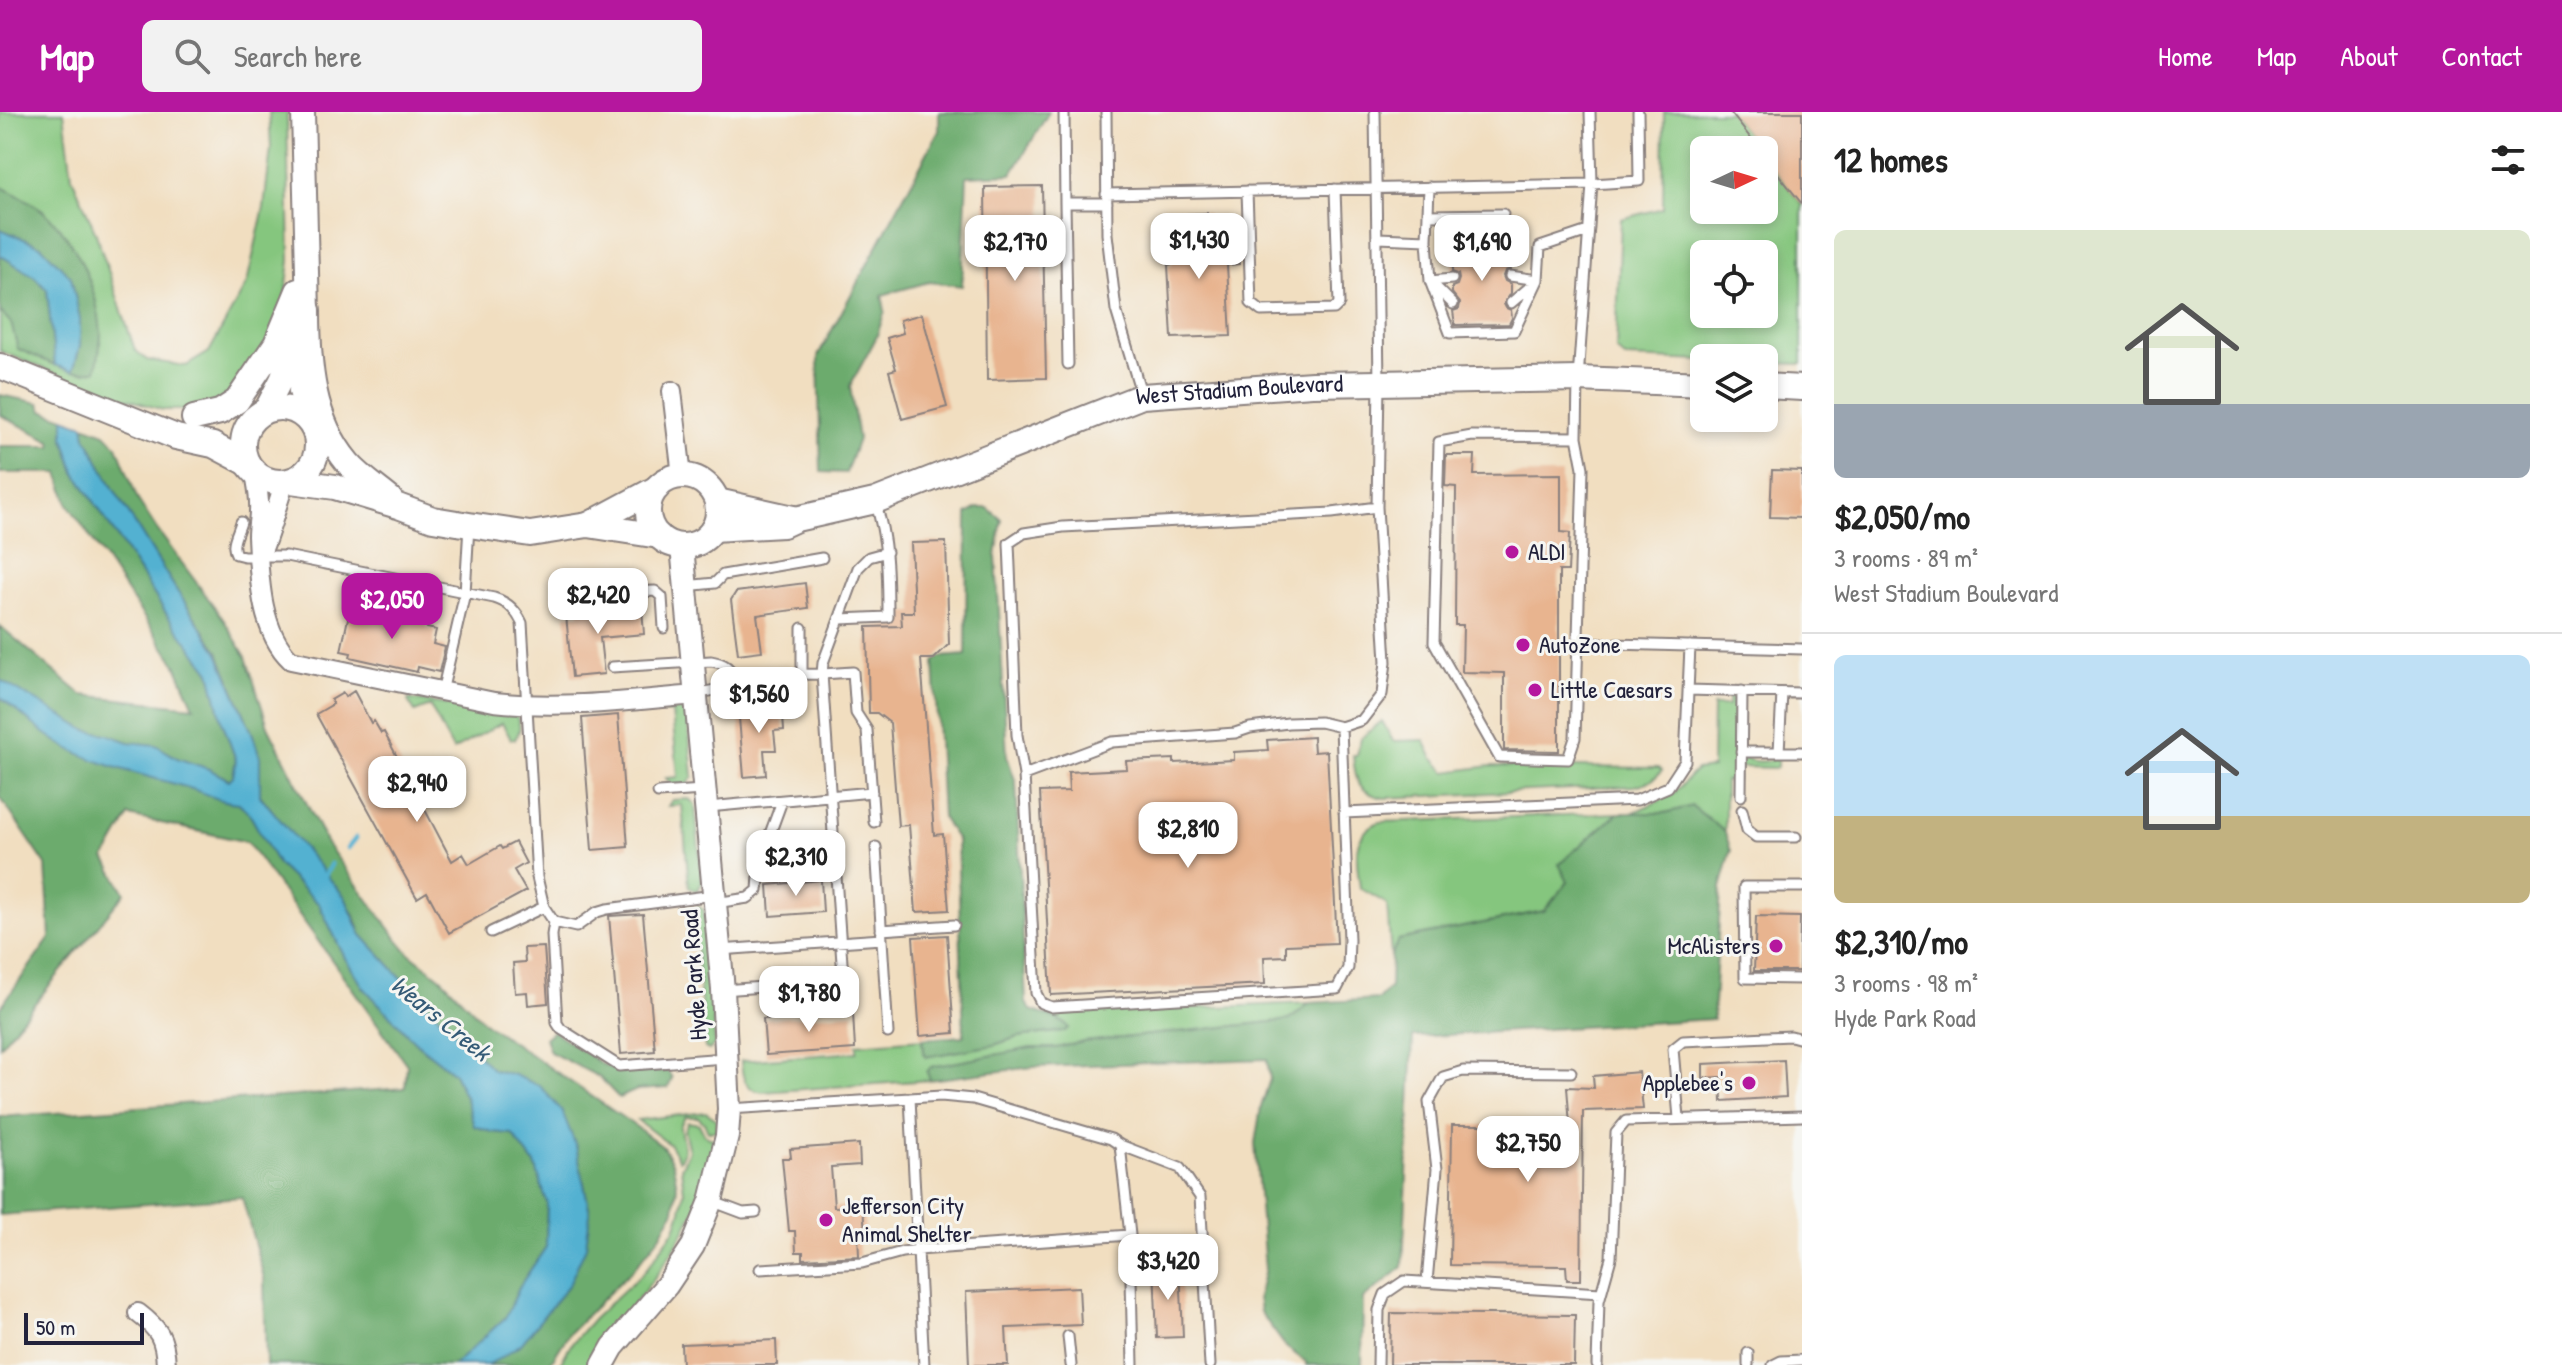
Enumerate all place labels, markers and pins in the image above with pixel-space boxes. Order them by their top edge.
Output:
pin: $1,430 [1134,213,1264,281]
pin: $2,170 [950,215,1080,283]
pin: $1,690 [1417,215,1547,283]
place label: ALDI [1528,535,1566,567]
marker: ALDI [1503,543,1521,561]
pin: $2,420 [533,568,663,636]
pin: $2,050 [327,573,457,641]
place label: AutoZone [1539,628,1621,660]
marker: AutoZone [1514,636,1532,654]
pin: $1,560 [694,667,824,735]
place label: Little Caesars [1551,673,1673,705]
marker: Little Caesars [1526,681,1544,699]
pin: $2,940 [352,756,482,824]
pin: $2,810 [1123,802,1253,870]
pin: $2,310 [731,830,861,898]
place label: McAlisters [1667,929,1760,961]
marker: McAlisters [1767,937,1785,955]
pin: $1,780 [744,966,874,1034]
place label: Applebee's [1643,1066,1733,1098]
marker: Applebee's [1740,1074,1758,1092]
pin: $2,750 [1463,1116,1593,1184]
place label: Jefferson City Animal Shelter [842,1189,972,1249]
marker: Jefferson City Animal Shelter [817,1211,835,1229]
pin: $3,420 [1103,1234,1233,1302]

